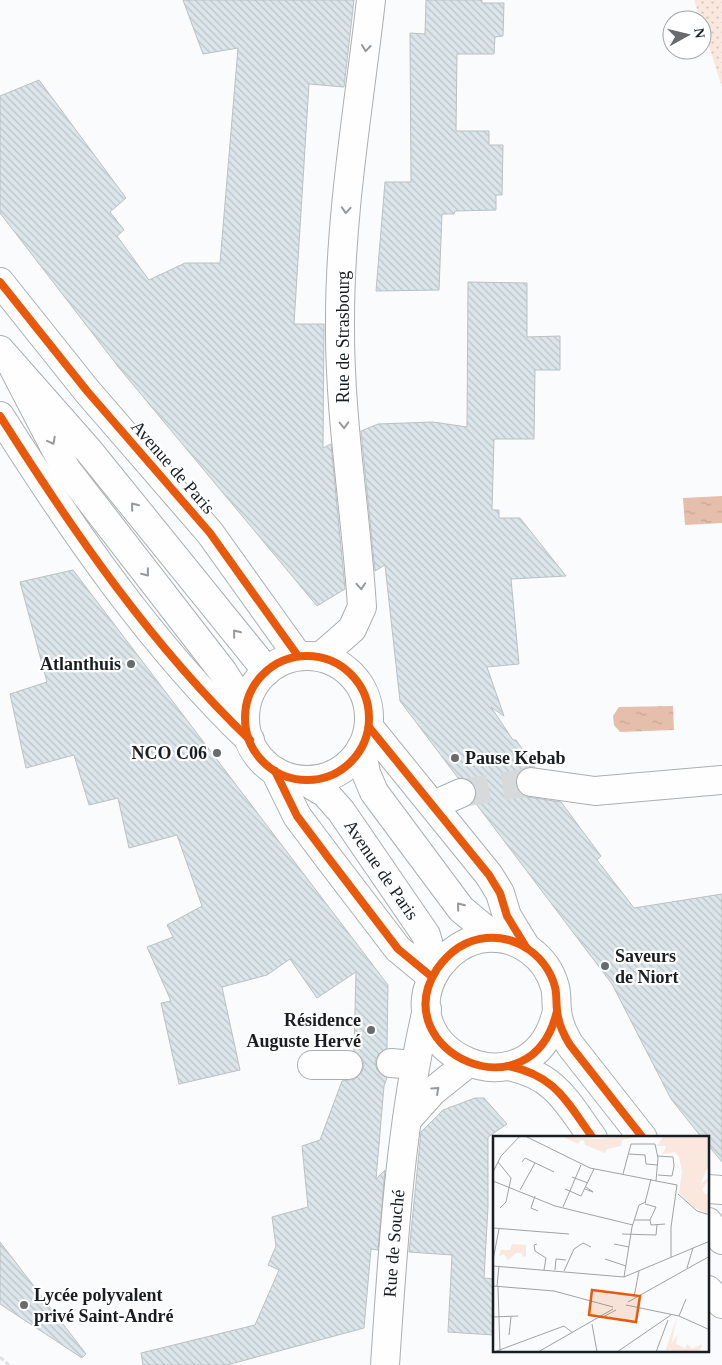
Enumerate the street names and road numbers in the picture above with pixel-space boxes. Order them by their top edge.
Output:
street label: Rue de Strasbourg [333,271,353,403]
street label: Avenue de Paris [127,416,219,518]
street label: Avenue de Paris [340,816,423,924]
street label: Rue de Souché [380,1189,408,1298]

